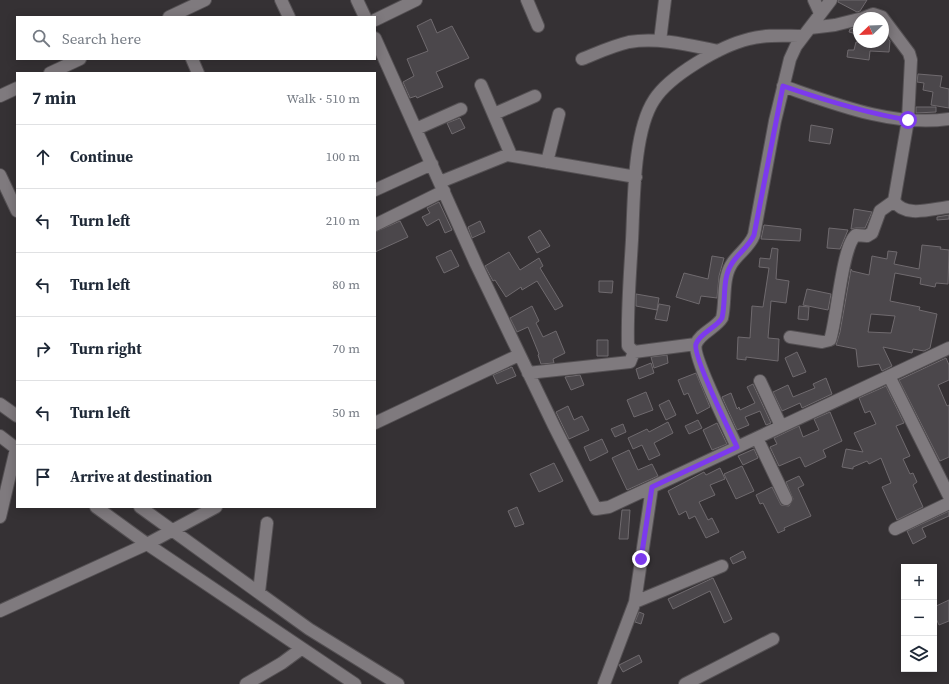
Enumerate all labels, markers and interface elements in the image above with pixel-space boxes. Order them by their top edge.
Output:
north arrow [853,12,889,48]
search box [16,16,376,60]
icon: search [30,27,52,49]
text: Search here [62,28,141,49]
text: 7 min [32,86,76,110]
text: Walk · 510 m [287,90,360,107]
route start [899,111,917,129]
icon: ahead [32,146,54,168]
text: Continue [70,146,133,167]
text: 100 m [326,148,360,165]
icon: left [32,210,54,232]
text: Turn left [70,210,130,231]
text: 210 m [326,212,360,229]
icon: left [32,274,54,296]
text: Turn left [70,274,130,295]
text: 80 m [332,276,360,293]
icon: right [32,338,54,360]
text: Turn right [70,338,142,359]
text: 70 m [332,340,360,357]
icon: left [32,402,54,424]
text: Turn left [70,402,130,423]
text: 50 m [332,404,360,421]
icon: arrive [32,466,54,488]
text: Arrive at destination [70,466,212,487]
route end [632,550,650,568]
map controls [901,564,937,672]
button: + [901,564,937,600]
button: − [901,600,937,636]
button: layers [901,636,937,672]

